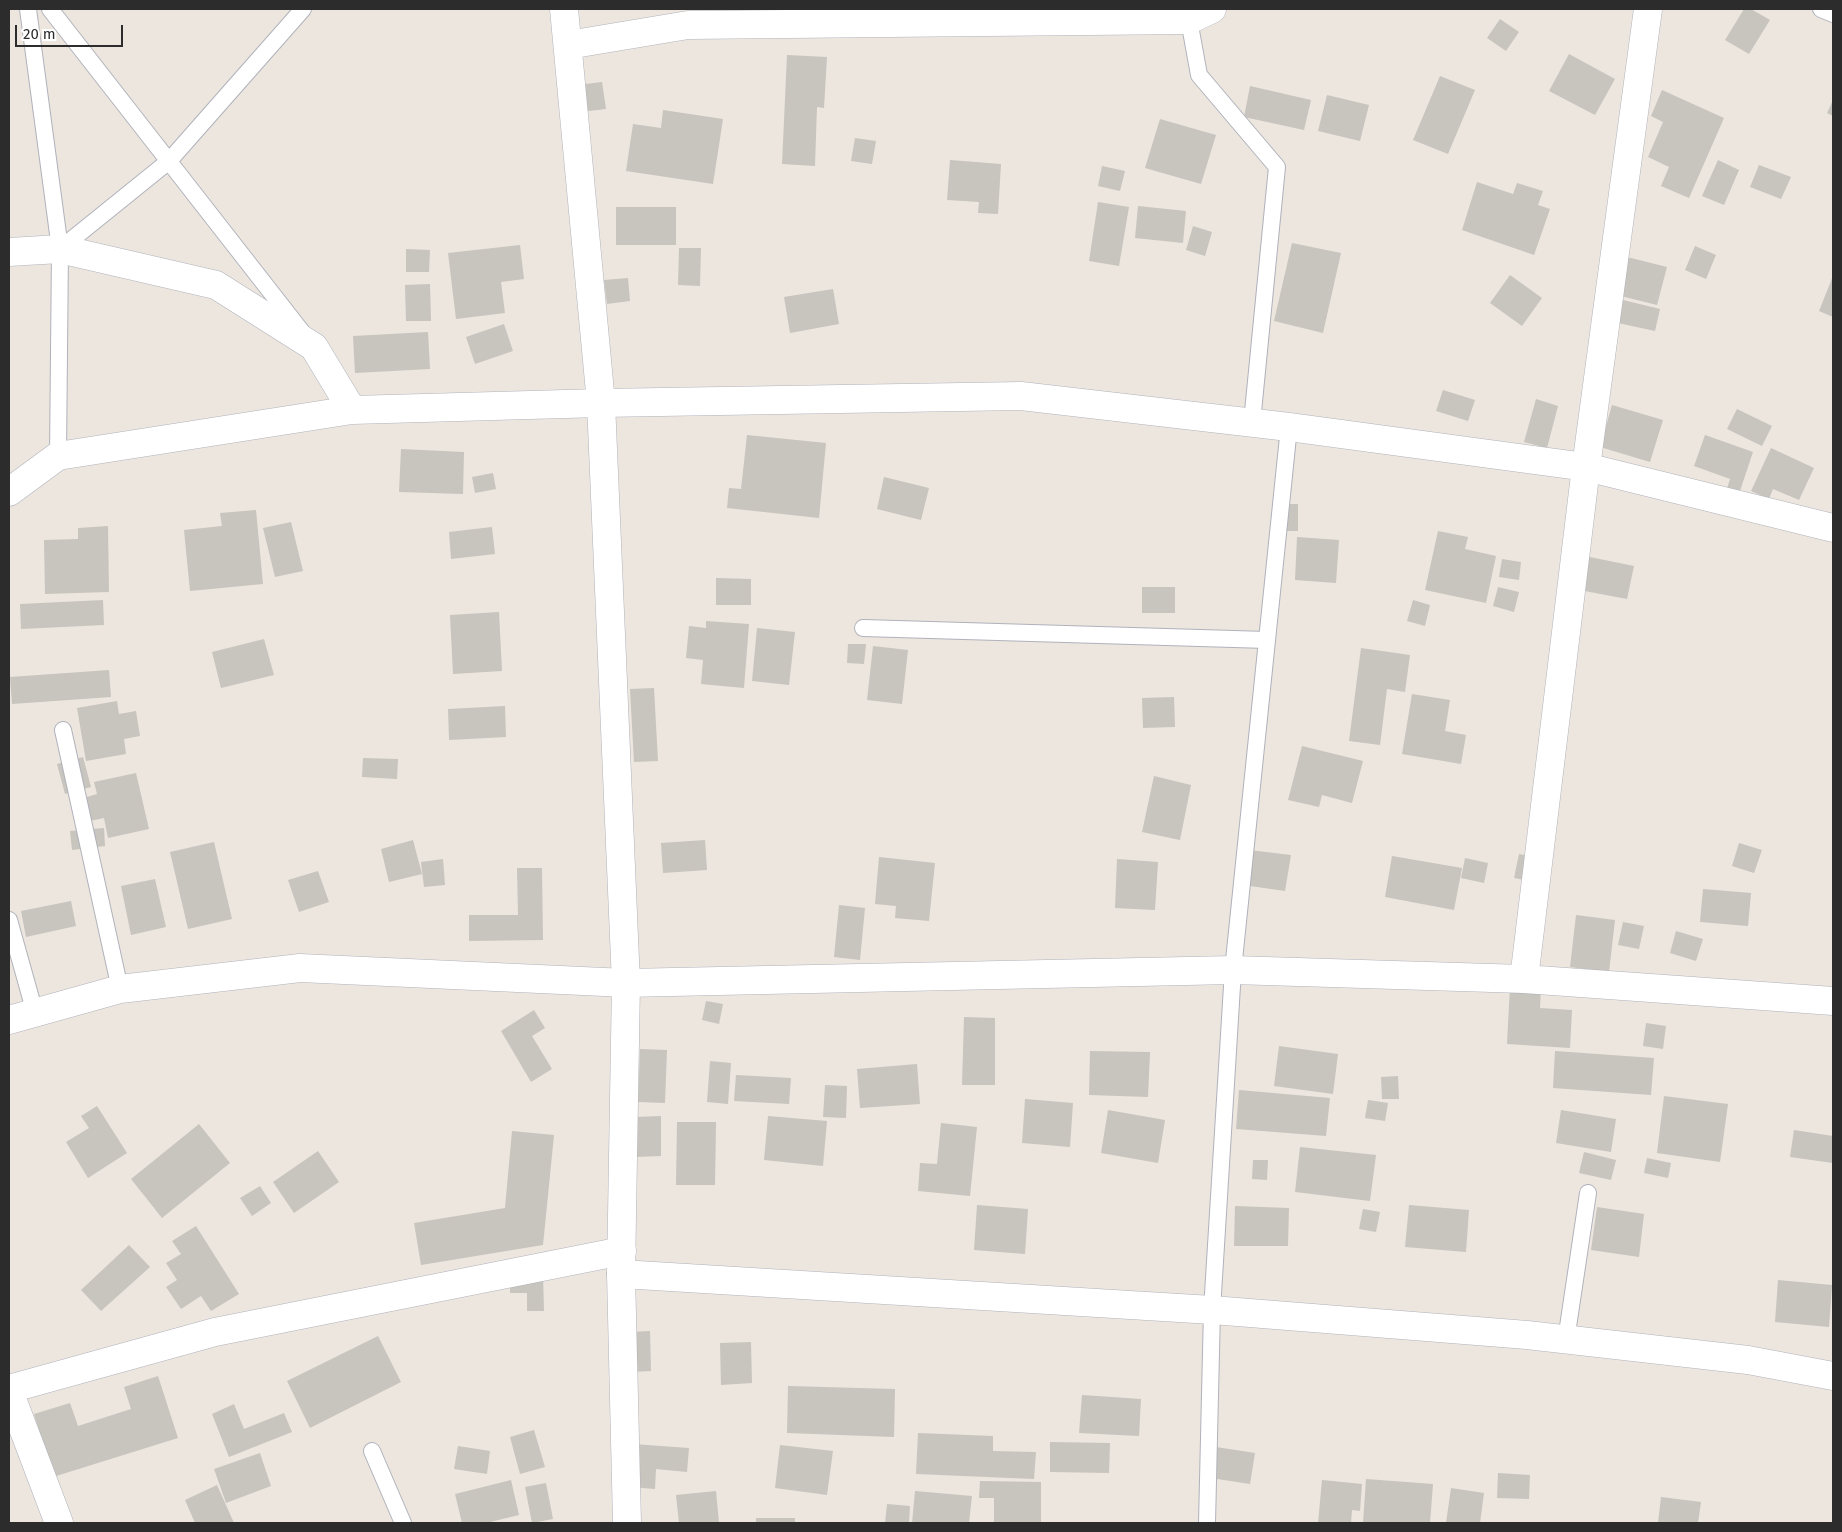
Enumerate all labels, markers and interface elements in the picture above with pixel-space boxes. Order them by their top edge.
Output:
scale bar [18,15,125,47]
text: 20 m [23,25,56,43]

